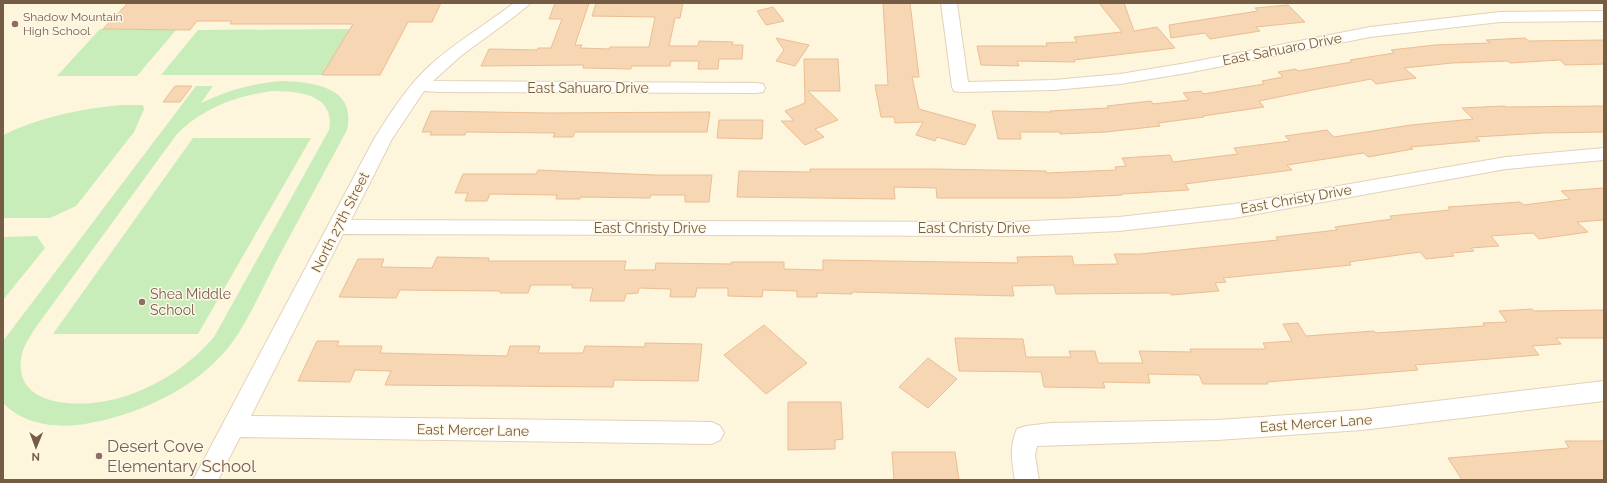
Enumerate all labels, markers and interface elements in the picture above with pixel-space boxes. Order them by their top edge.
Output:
place label: Shadow Mountain High School [23,10,123,38]
marker: Shadow Mountain High School [10,19,20,29]
street label: East Sahuaro Drive [1221,30,1343,68]
street label: East Sahuaro Drive [527,80,649,96]
street label: North 27th Street [308,169,372,275]
street label: East Christy Drive [1239,181,1353,217]
street label: East Christy Drive [594,220,706,236]
street label: East Christy Drive [918,220,1030,236]
place label: Shea Middle School [150,286,231,318]
marker: Shea Middle School [137,297,147,307]
street label: East Mercer Lane [1259,411,1373,435]
street label: East Mercer Lane [417,421,529,439]
north arrow [16,427,56,467]
place label: Desert Cove Elementary School [107,436,256,476]
text: N [32,450,40,463]
marker: Desert Cove Elementary School [94,451,104,461]

